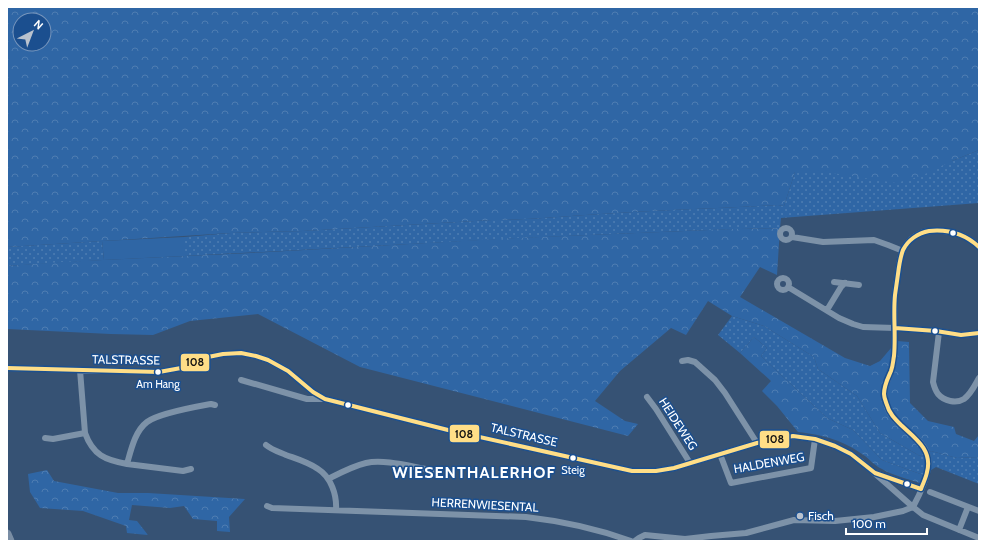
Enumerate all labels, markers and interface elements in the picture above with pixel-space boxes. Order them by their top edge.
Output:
north arrow [12,12,52,52]
text: N [31,17,46,32]
unlabelled marker [948,228,958,238]
unlabelled marker [930,326,940,336]
street label: TALSTRASSE [92,351,160,368]
line badge: 108 [180,353,210,372]
text: 108 [186,355,205,369]
marker: Am Hang [153,367,163,377]
place label: Am Hang [136,377,180,391]
street label: HEIDEWEG [656,395,701,453]
unlabelled marker [343,400,353,410]
street label: TALSTRASSE [489,420,559,450]
line badge: 108 [449,424,480,443]
text: 108 [455,427,474,441]
line badge: 108 [759,430,790,449]
text: 108 [766,432,785,446]
street label: HALDENWEG [732,449,805,476]
marker: Steig [568,453,578,463]
district label: WIESENTHALERHOF [392,463,556,482]
place label: Steig [561,463,585,477]
unlabelled marker [902,479,912,489]
street label: HERRENWIESENTAL [431,494,539,515]
place label: Fisch [808,508,834,523]
scale bar [846,510,927,536]
marker: Fisch [795,511,805,521]
text: 100 m [852,516,886,531]

